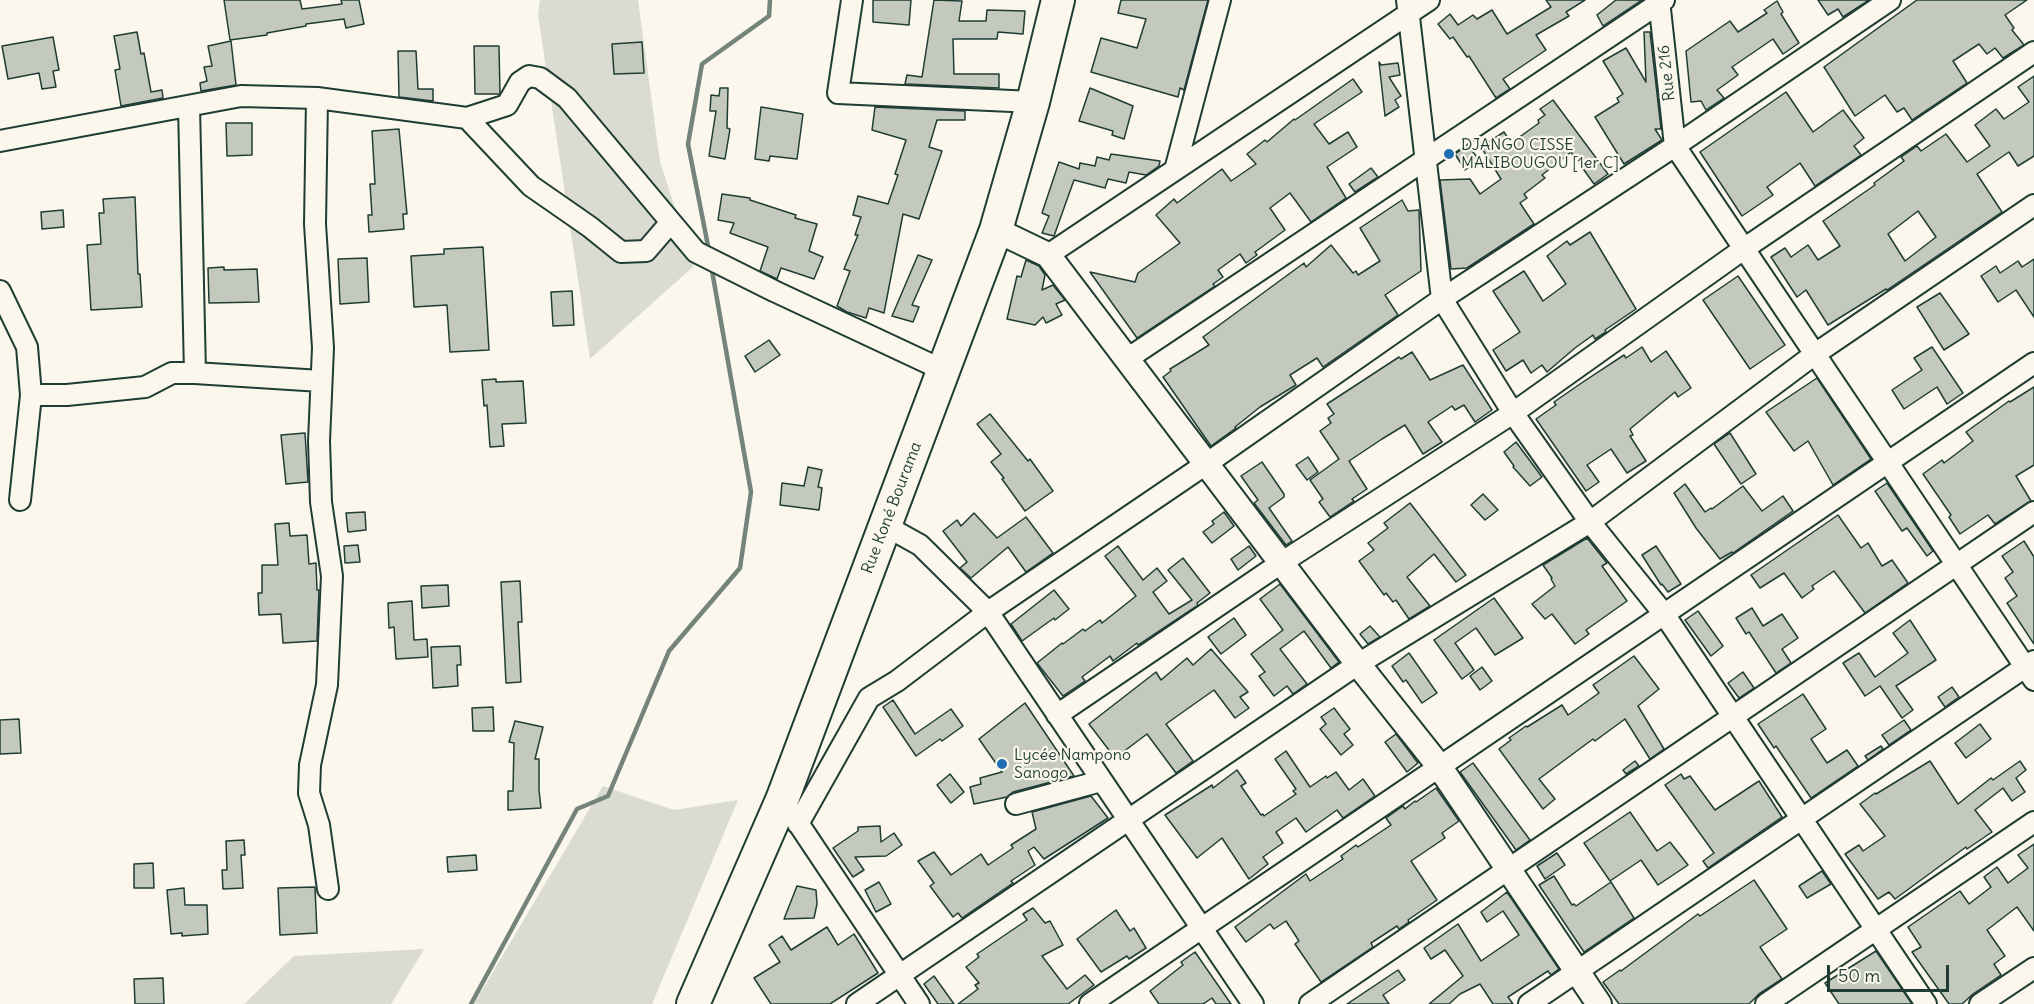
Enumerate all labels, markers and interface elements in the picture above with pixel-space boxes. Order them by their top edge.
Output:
street label: Rue 216 [1655,44,1679,102]
place label: DJANGO CISSE MALIBOUGOU [1er C] [1461,135,1619,173]
marker: DJANGO CISSE MALIBOUGOU [1er C] [1442,147,1456,161]
street label: Rue Koné Bourama [858,439,926,577]
place label: Lycée Nampono Sanogo [1014,745,1131,783]
marker: Lycée Nampono Sanogo [995,757,1009,771]
scale bar [1830,953,1952,991]
text: 50 m [1838,964,1880,987]

